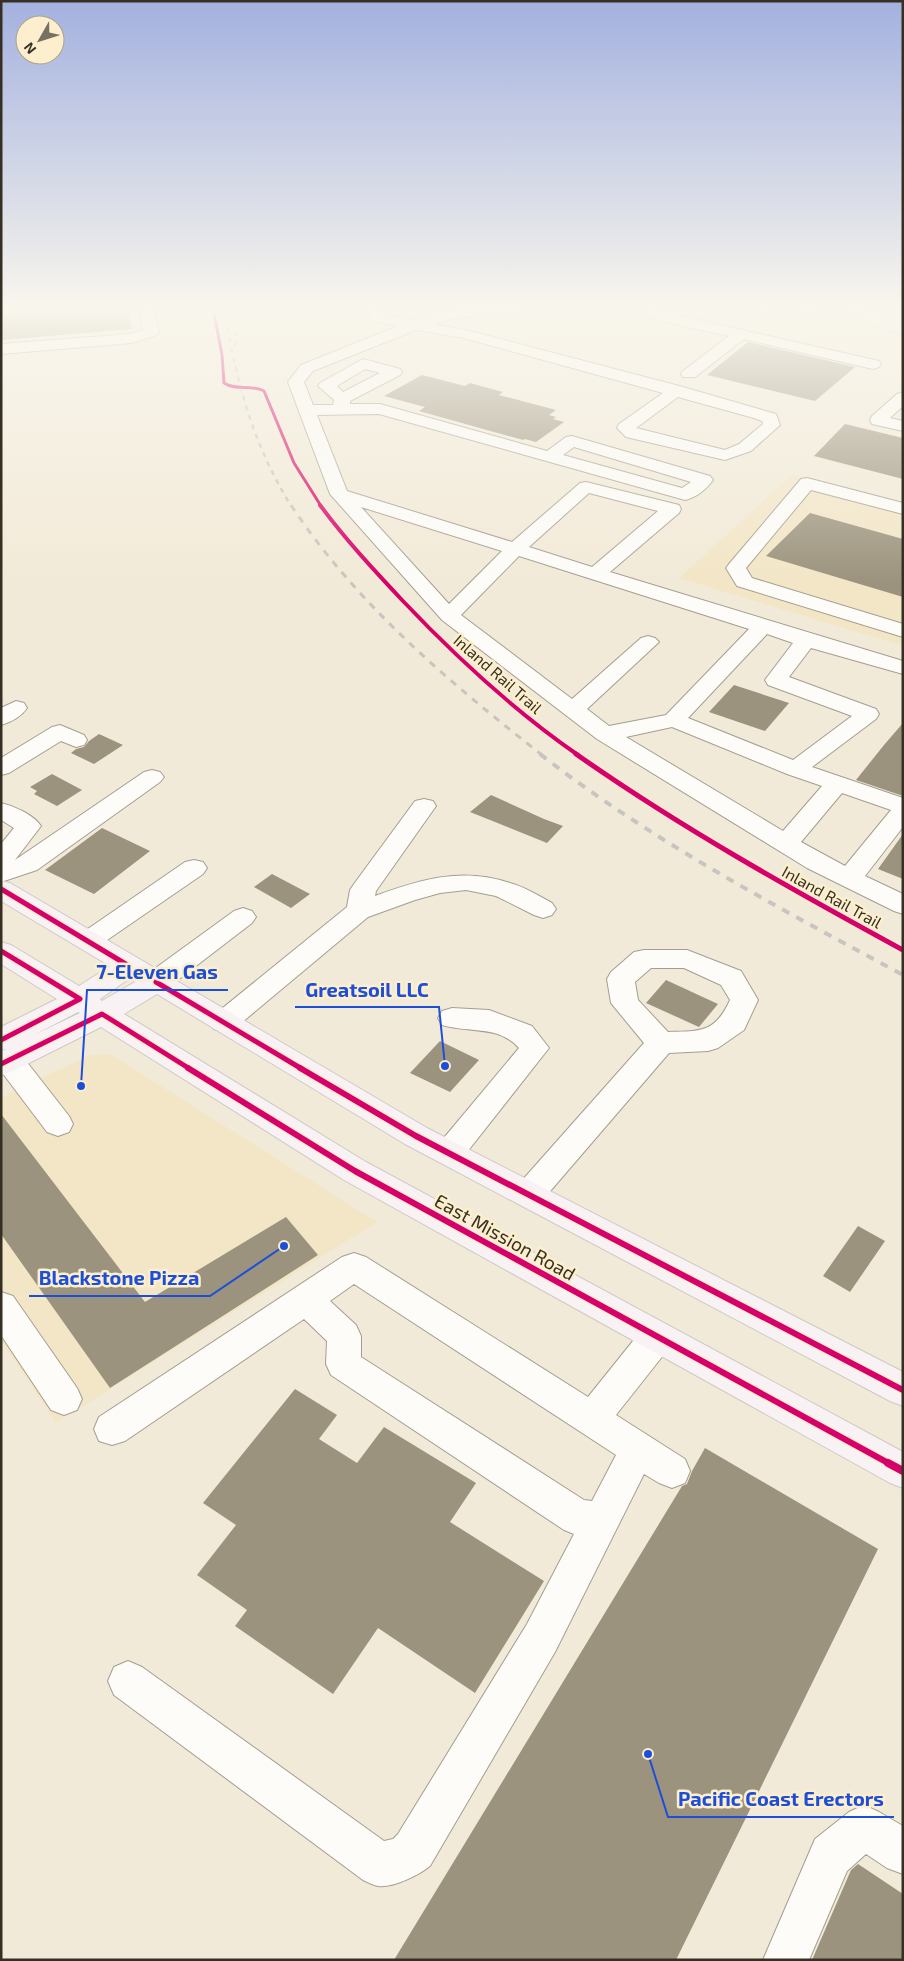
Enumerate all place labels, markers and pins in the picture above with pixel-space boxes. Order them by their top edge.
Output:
callout: 7-Eleven Gas [87,955,228,990]
callout: Greatsoil LLC [295,972,439,1007]
callout: Blackstone Pizza [29,1261,210,1296]
callout: Pacific Coast Erectors [668,1782,894,1817]

